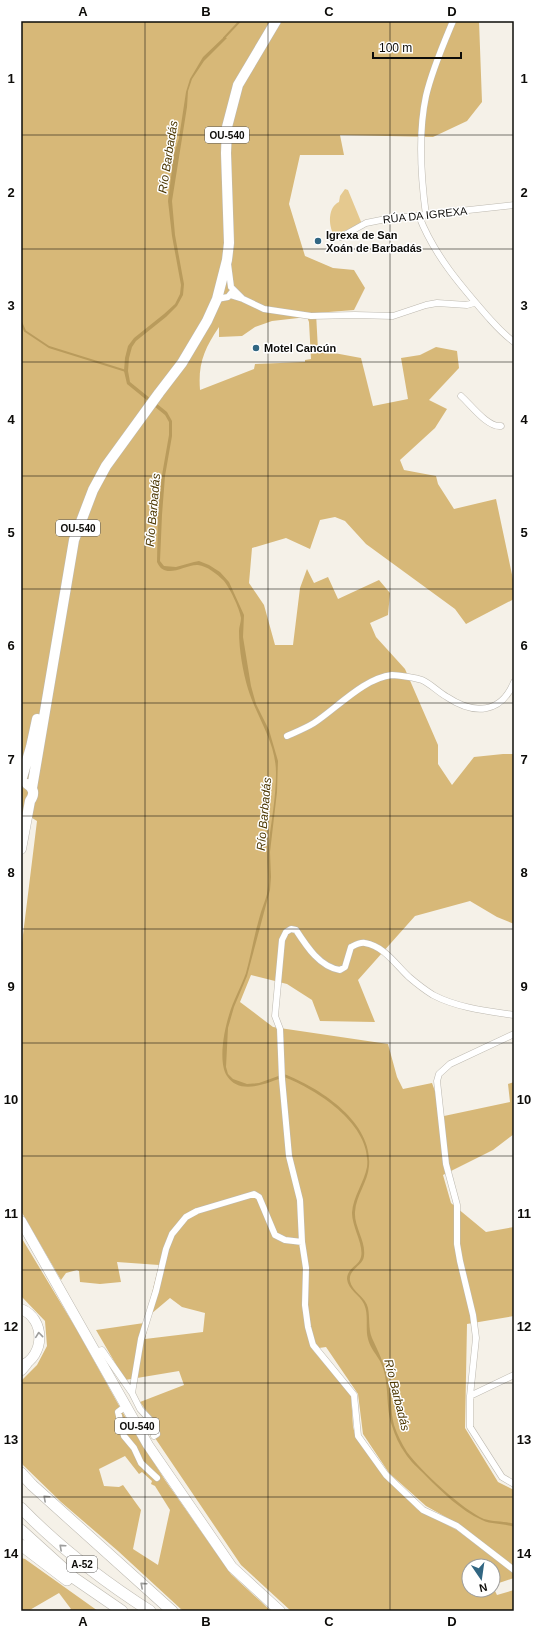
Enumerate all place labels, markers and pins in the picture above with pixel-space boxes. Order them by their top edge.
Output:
place label: Igrexa de San Xoán de Barbadás [326,229,422,254]
marker: Igrexa de San Xoán de Barbadás [313,236,323,246]
place label: Motel Cancún [264,342,336,354]
marker: Motel Cancún [251,343,261,353]

